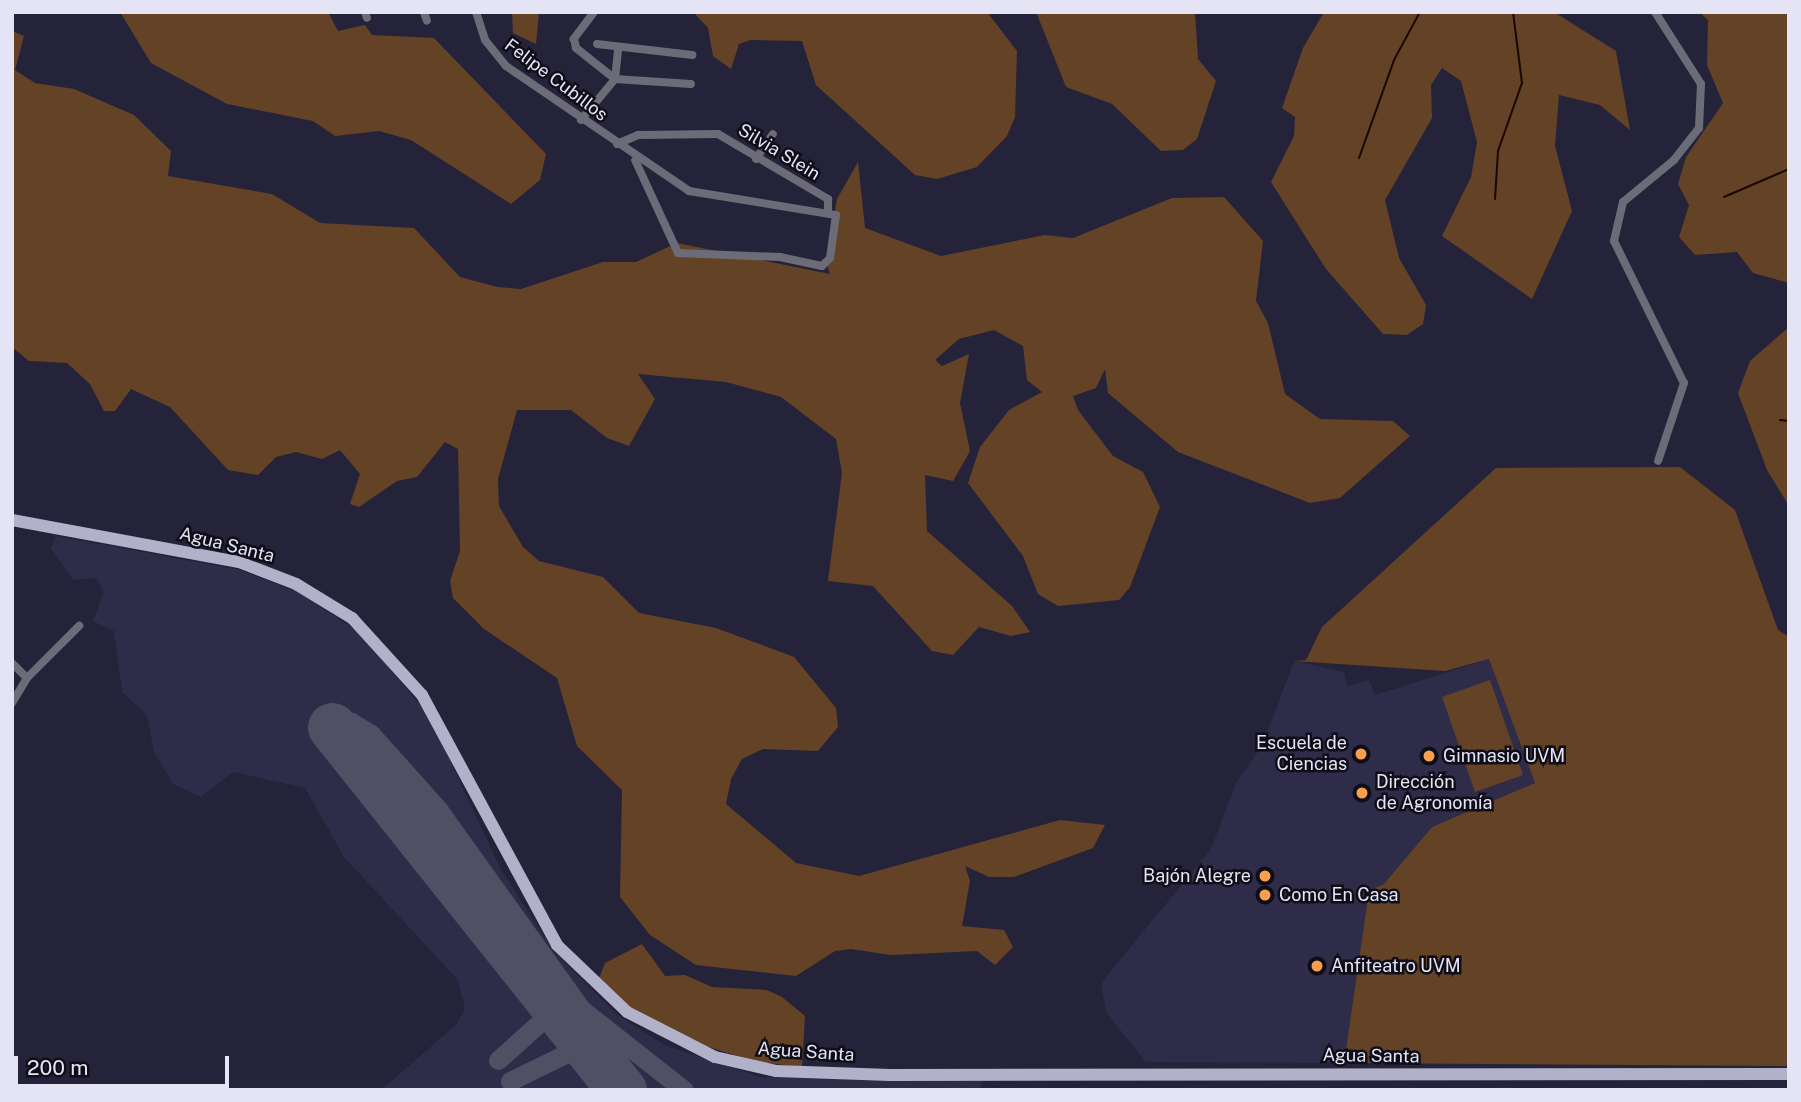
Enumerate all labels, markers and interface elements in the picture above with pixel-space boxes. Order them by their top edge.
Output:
street label: Felipe Cubillos [500,34,612,126]
street label: Silvia Slein [734,119,824,185]
street label: Agua Santa [177,523,277,567]
place label: Escuela de Ciencias [1256,733,1347,776]
place label: Gimnasio UVM [1443,745,1565,767]
marker: Escuela de Ciencias [1353,746,1369,762]
marker: Gimnasio UVM [1421,748,1437,764]
place label: Dirección de Agronomía [1376,772,1493,814]
marker: Dirección de Agronomía [1354,785,1370,801]
place label: Bajón Alegre [1143,865,1251,887]
marker: Bajón Alegre [1257,868,1273,884]
place label: Como En Casa [1279,884,1399,906]
marker: Como En Casa [1257,887,1273,903]
place label: Anfiteatro UVM [1331,955,1461,977]
marker: Anfiteatro UVM [1309,958,1325,974]
street label: Agua Santa [757,1038,855,1066]
scale bar [18,1042,233,1086]
street label: Agua Santa [1322,1044,1420,1068]
text: 200 m [27,1055,88,1080]

